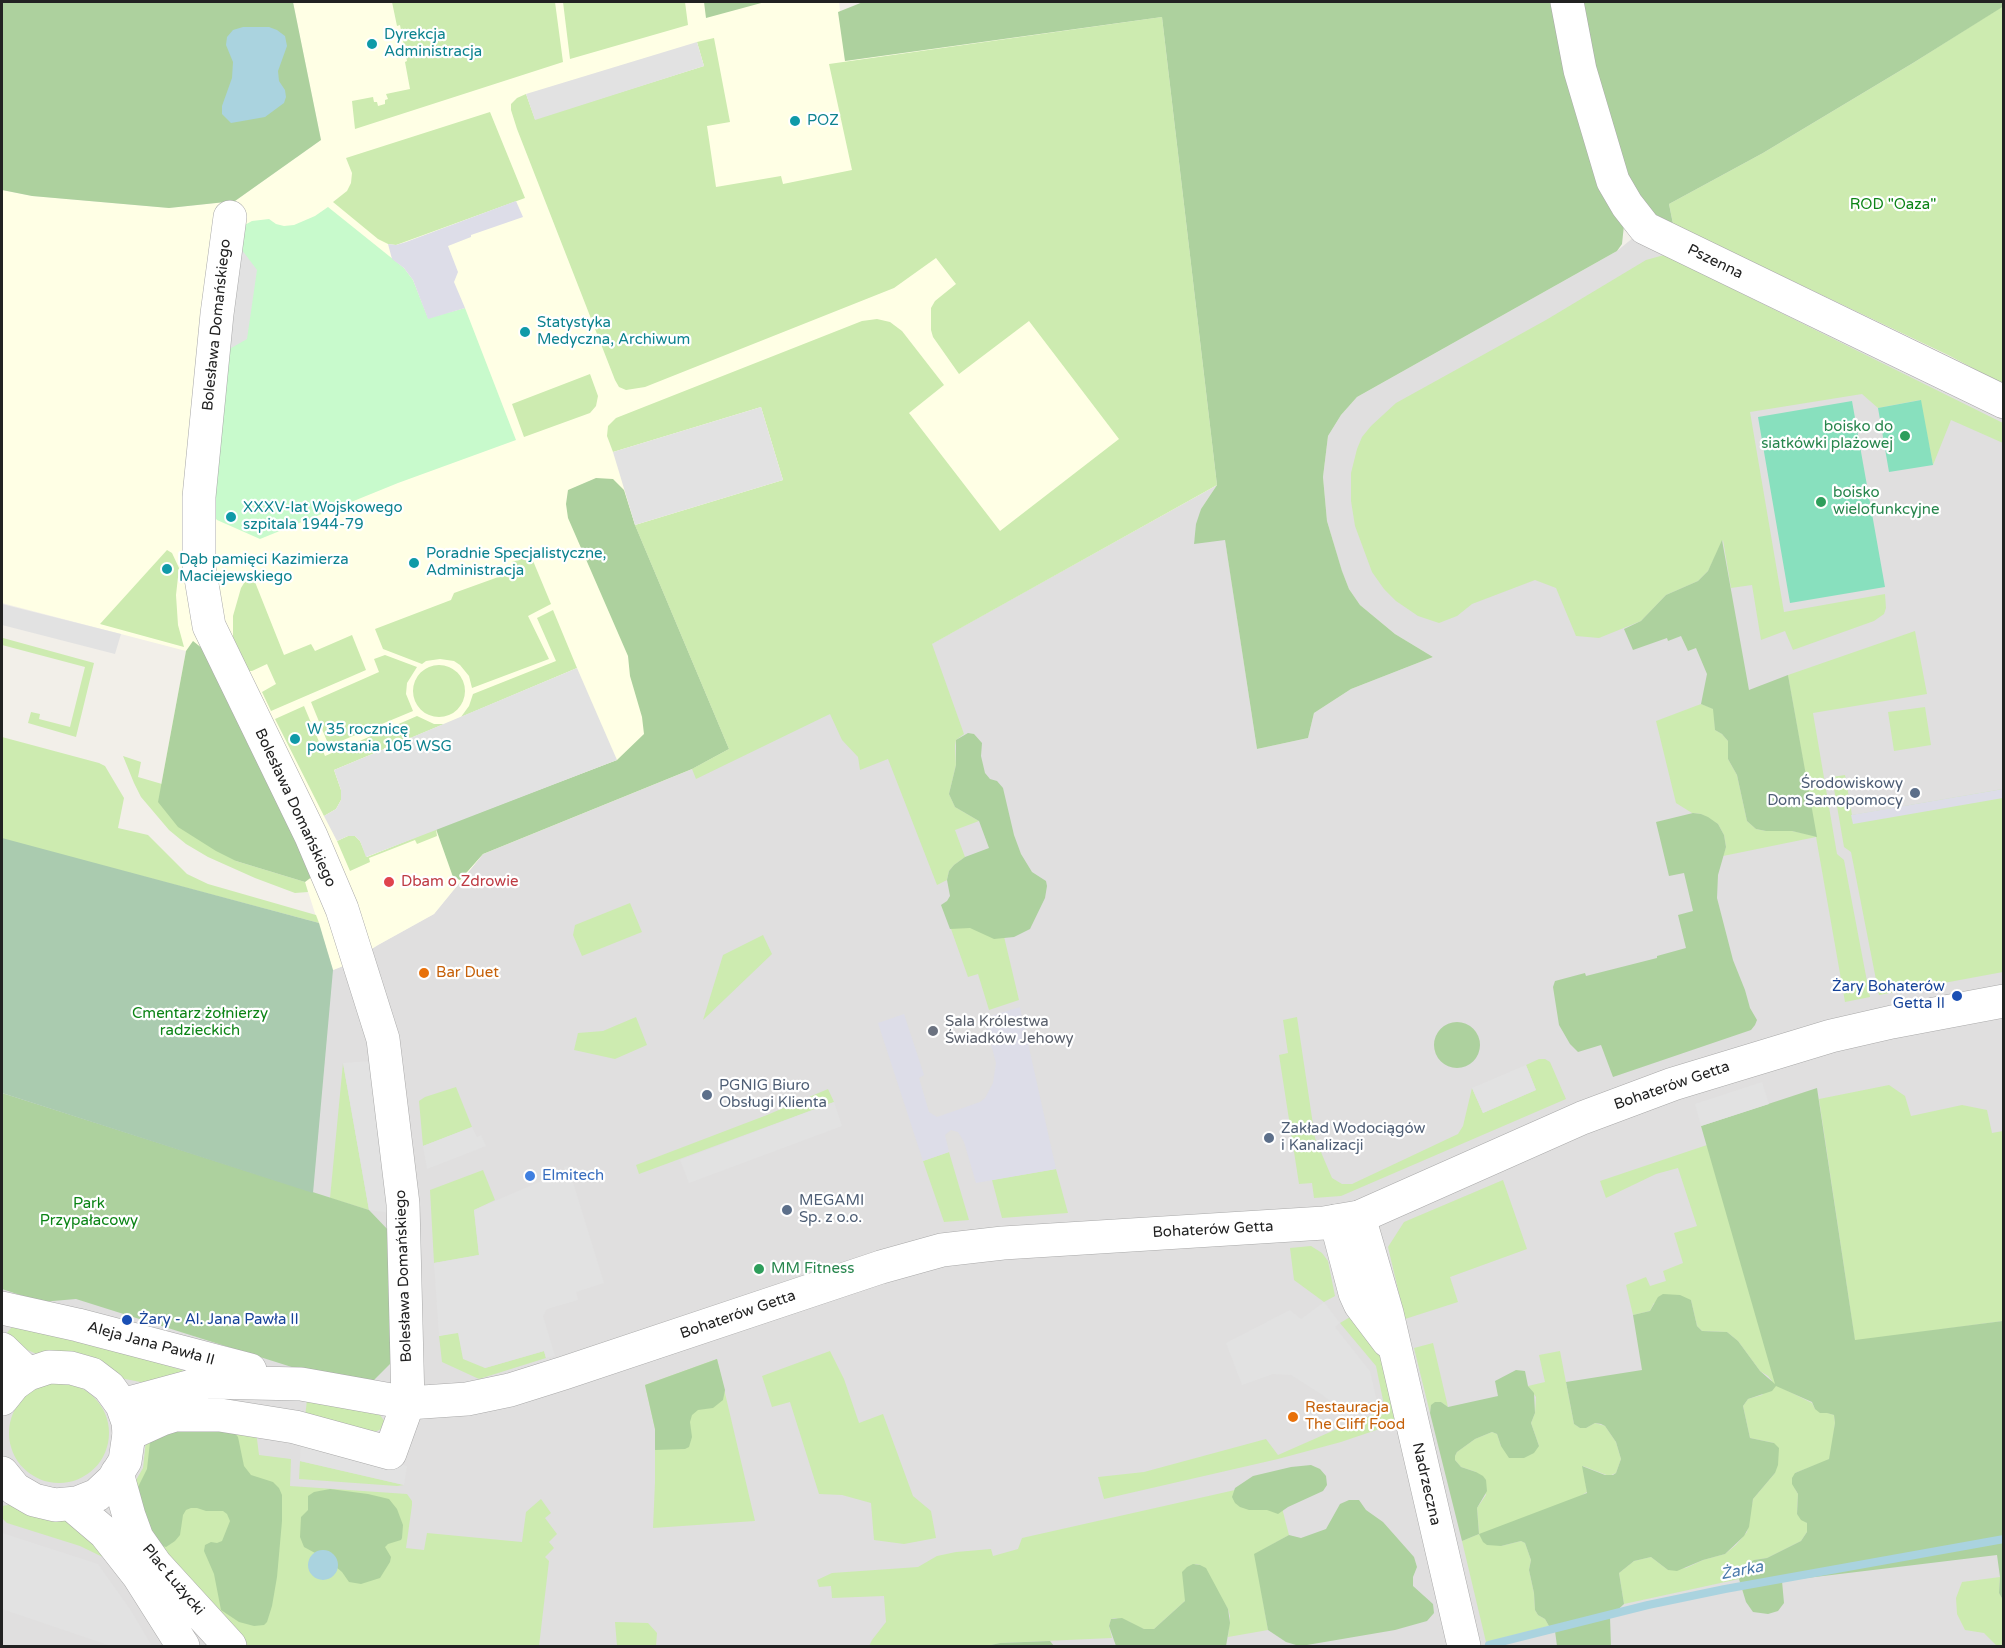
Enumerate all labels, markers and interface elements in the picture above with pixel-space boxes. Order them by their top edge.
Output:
place label: Dyrekcja Administracja [384,26,482,61]
marker: Dyrekcja Administracja [365,37,379,51]
place label: POZ [807,112,839,130]
marker: POZ [788,114,802,128]
park label: ROD "Oaza" [1850,196,1936,214]
street label: Bolesława Domańskiego [199,238,235,412]
street label: Pszenna [1684,241,1746,283]
place label: Statystyka Medyczna, Archiwum [537,314,690,349]
marker: Statystyka Medyczna, Archiwum [518,325,532,339]
place label: boisko do siatkówki plażowej [1761,418,1893,453]
marker: boisko do siatkówki plażowej [1898,429,1912,443]
place label: boisko wielofunkcyjne [1833,484,1939,519]
marker: boisko wielofunkcyjne [1814,495,1828,509]
place label: XXXV-lat Wojskowego szpitala 1944-79 [243,499,403,534]
marker: XXXV-lat Wojskowego szpitala 1944-79 [224,510,238,524]
place label: Poradnie Specjalistyczne, Administracja [426,545,606,580]
place label: Dąb pamięci Kazimierza Maciejewskiego [179,551,349,586]
marker: Poradnie Specjalistyczne, Administracja [407,556,421,570]
marker: Dąb pamięci Kazimierza Maciejewskiego [160,562,174,576]
place label: W 35 rocznicę powstania 105 WSG [307,721,452,756]
street label: Bolesława Domańskiego [250,726,340,890]
marker: W 35 rocznicę powstania 105 WSG [288,732,302,746]
place label: Środowiskowy Dom Samopomocy [1767,775,1903,810]
marker: Środowiskowy Dom Samopomocy [1908,786,1922,800]
place label: Dbam o Zdrowie [401,873,518,891]
marker: Dbam o Zdrowie [382,875,396,889]
place label: Bar Duet [436,964,499,982]
marker: Bar Duet [417,966,431,980]
place label: Żary Bohaterów Getta II [1832,978,1945,1013]
marker: Żary Bohaterów Getta II [1950,989,1964,1003]
park label: Cmentarz żołnierzy radzieckich [132,1005,268,1040]
place label: Sala Królestwa Świadków Jehowy [945,1013,1074,1048]
marker: Sala Królestwa Świadków Jehowy [926,1024,940,1038]
street label: Bohaterów Getta [1612,1058,1732,1114]
place label: PGNIG Biuro Obsługi Klienta [719,1077,827,1112]
marker: PGNIG Biuro Obsługi Klienta [700,1088,714,1102]
place label: Zakład Wodociągów i Kanalizacji [1281,1120,1425,1155]
marker: Zakład Wodociągów i Kanalizacji [1262,1131,1276,1145]
place label: Elmitech [542,1167,604,1185]
marker: Elmitech [523,1169,537,1183]
street label: Bolesława Domańskiego [392,1189,416,1363]
place label: MEGAMI Sp. z o.o. [799,1192,864,1227]
park label: Park Przypałacowy [40,1195,138,1230]
marker: MEGAMI Sp. z o.o. [780,1203,794,1217]
street label: Bohaterów Getta [1152,1218,1274,1242]
place label: MM Fitness [771,1260,854,1278]
marker: MM Fitness [752,1262,766,1276]
street label: Bohaterów Getta [678,1287,798,1343]
place label: Żary - Al. Jana Pawła II [139,1311,299,1329]
marker: Żary - Al. Jana Pawła II [120,1313,134,1327]
street label: Aleja Jana Pawła II [85,1318,217,1370]
place label: Restauracja The Cliff Food [1305,1399,1405,1434]
marker: Restauracja The Cliff Food [1286,1410,1300,1424]
street label: Nadrzeczna [1408,1441,1444,1527]
street label: Plac Łużycki [138,1541,208,1619]
water label: Żarka [1719,1557,1765,1585]

